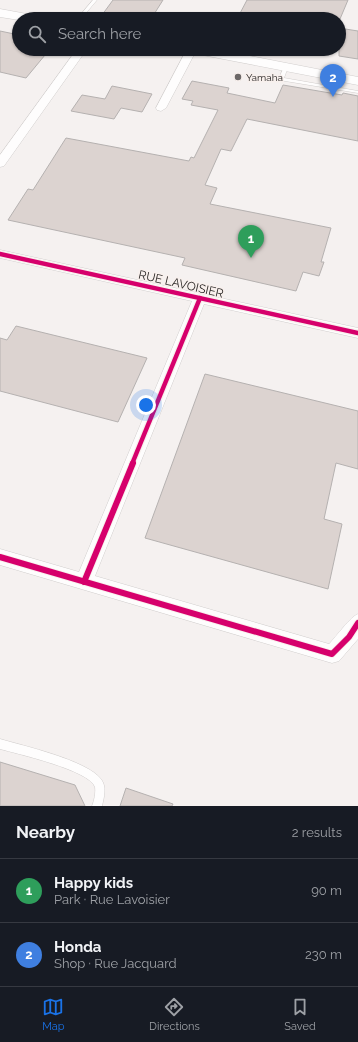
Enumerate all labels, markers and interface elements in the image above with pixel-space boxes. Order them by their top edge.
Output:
search box [12,12,346,56]
icon: search [26,23,48,45]
text: Search here [58,25,141,43]
pin: 2 [320,64,346,97]
marker: Yamaha [233,72,243,82]
place label: Yamaha [246,72,283,83]
pin: 1 [238,225,264,258]
street label: RUE LAVOISIER [137,267,225,301]
your location [136,395,156,415]
text: Nearby [16,822,75,842]
text: 2 results [292,825,342,840]
text: Happy kids [54,874,133,892]
text: 1 [26,883,32,898]
text: 90 m [311,883,342,898]
text: Park · Rue Lavoisier [54,892,170,907]
text: Honda [54,938,101,956]
text: 2 [25,947,33,962]
text: 230 m [305,947,342,962]
text: Shop · Rue Jacquard [54,956,177,971]
tab: Map [42,996,65,1033]
tab: Directions [149,996,200,1033]
tab: Saved [284,996,316,1033]

